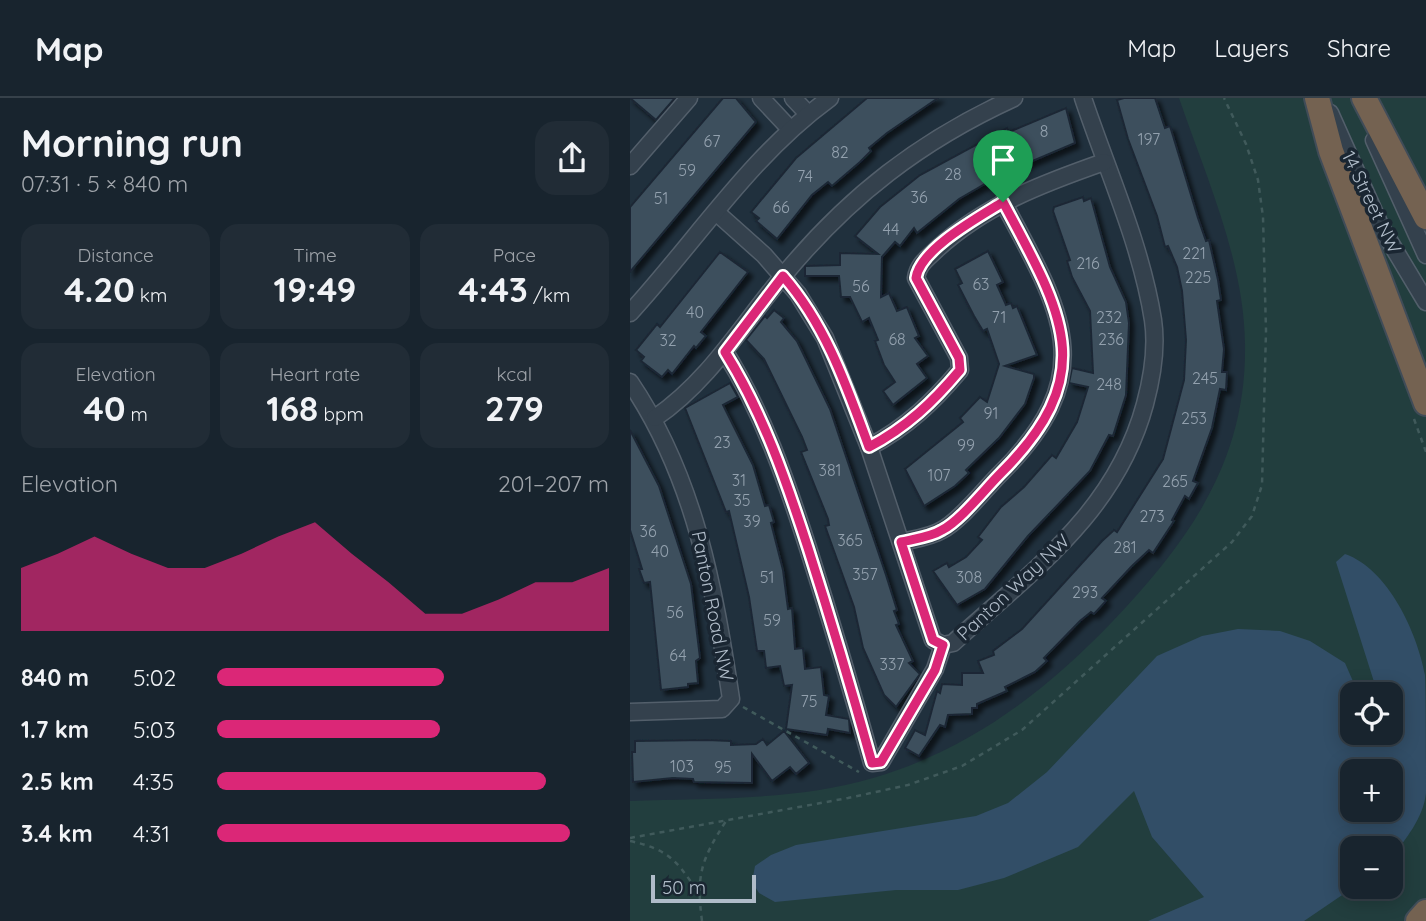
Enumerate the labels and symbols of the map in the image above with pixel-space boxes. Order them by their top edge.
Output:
house number: 8 [1040,121,1048,141]
house number: 197 [1138,129,1160,149]
pin [973,130,1033,202]
house number: 67 [704,131,720,151]
house number: 82 [831,142,849,162]
street label: 14 Street NW [1337,147,1407,257]
house number: 59 [678,160,696,180]
house number: 28 [944,164,962,184]
house number: 74 [797,166,813,186]
house number: 36 [911,187,928,207]
house number: 51 [654,188,668,208]
house number: 66 [772,197,790,217]
house number: 44 [883,219,899,239]
house number: 221 [1182,243,1206,263]
house number: 216 [1076,253,1100,273]
house number: 225 [1185,267,1211,287]
house number: 63 [973,274,990,294]
house number: 56 [852,276,870,296]
house number: 40 [686,302,704,322]
house number: 71 [992,307,1006,327]
house number: 232 [1096,307,1122,327]
house number: 68 [888,329,906,349]
house number: 236 [1098,329,1124,349]
house number: 32 [659,330,677,350]
house number: 245 [1192,368,1218,388]
house number: 248 [1096,374,1122,394]
house number: 91 [984,403,998,423]
house number: 253 [1181,408,1207,428]
house number: 23 [713,432,731,452]
house number: 99 [957,435,975,455]
house number: 381 [819,460,841,480]
house number: 107 [928,465,950,485]
house number: 31 [732,470,746,490]
house number: 265 [1162,471,1188,491]
house number: 35 [733,490,751,510]
house number: 273 [1139,506,1165,526]
house number: 39 [743,511,761,531]
house number: 36 [640,521,657,541]
street label: Panton Road NW [687,529,739,683]
street label: Panton Way NW [952,529,1074,645]
house number: 365 [837,530,863,550]
house number: 281 [1113,537,1137,557]
house number: 40 [651,541,669,561]
house number: 357 [852,564,878,584]
house number: 51 [760,567,774,587]
house number: 308 [956,567,982,587]
house number: 293 [1072,582,1098,602]
house number: 56 [666,602,684,622]
house number: 59 [763,610,781,630]
house number: 64 [669,645,687,665]
house number: 337 [880,654,904,674]
house number: 75 [801,691,817,711]
house number: 103 [670,756,694,776]
house number: 95 [714,757,732,777]
scale bar [651,872,756,904]

